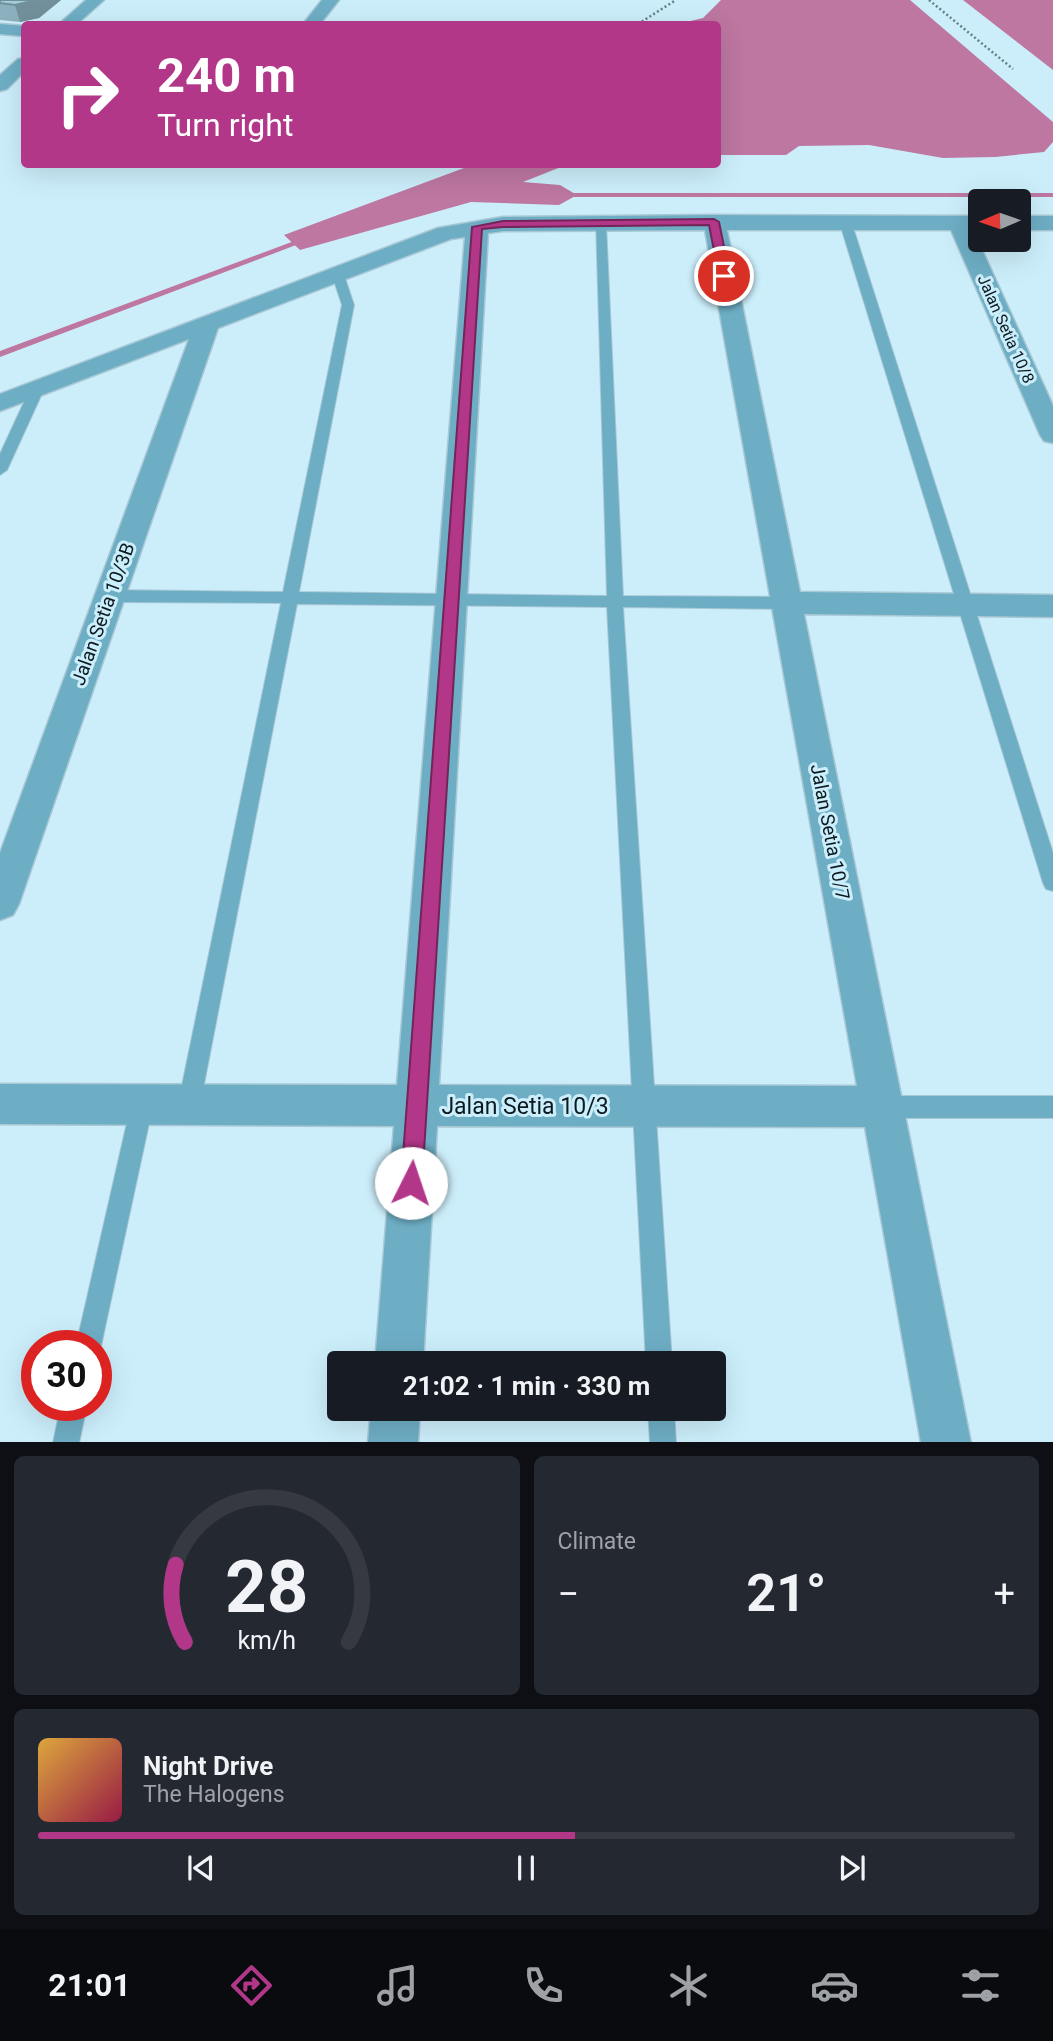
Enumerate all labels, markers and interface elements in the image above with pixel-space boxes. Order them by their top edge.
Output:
text: 240 m [157,47,296,104]
icon: right [42,49,133,140]
text: Turn right [157,106,293,144]
north arrow [968,189,1031,252]
map controls [968,189,1031,252]
pin [694,246,754,306]
icon: arrive [705,257,743,295]
street label: Jalan Setia 10/8 [974,272,1038,386]
street label: Jalan Setia 10/3B [67,540,139,688]
street label: Jalan Setia 10/7 [806,762,854,902]
street label: Jalan Setia 10/3 [441,1093,609,1120]
position arrow [374,1146,448,1220]
speed limit sign: 30 [21,1330,112,1421]
text: 21:02 · 1 min · 330 m [403,1371,650,1401]
text: Climate [558,1528,636,1555]
text: 28 [225,1544,309,1630]
text: 21° [746,1563,826,1624]
text: − [558,1572,579,1616]
text: + [993,1572,1015,1616]
text: km/h [237,1625,296,1654]
text: Night Drive [143,1751,273,1781]
text: The Halogens [143,1781,285,1808]
icon: previous [182,1849,220,1887]
icon: pause [507,1849,545,1887]
icon: next [833,1849,871,1887]
icon: directions [227,1961,276,2010]
icon: music [373,1961,422,2010]
icon: phone [519,1961,568,2010]
icon: climate [664,1961,713,2010]
icon: car [810,1961,859,2010]
icon: filters [956,1961,1005,2010]
text: 21:01 [48,1966,131,2004]

